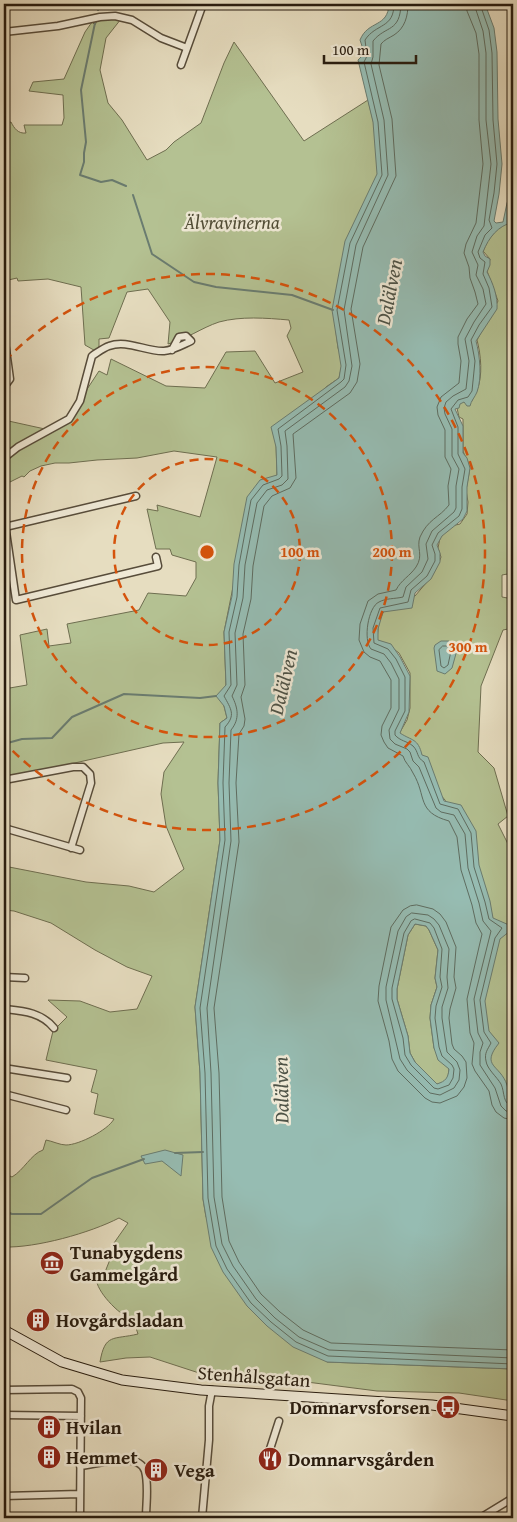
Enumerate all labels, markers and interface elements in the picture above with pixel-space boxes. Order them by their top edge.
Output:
scale bar [324,32,417,64]
text: 100 m [332,39,370,60]
park label: Älvravinerna [183,208,280,236]
water label: Dalälven [368,256,409,328]
text: 100 m [280,541,320,562]
text: 200 m [372,541,412,562]
centre of rings [198,543,216,561]
text: 300 m [448,636,488,657]
water label: Dalälven [261,646,304,719]
water label: Dalälven [265,1056,296,1125]
place label: Tunabygdens Gammelgård [70,1238,183,1288]
museum icon: Tunabygdens Gammelgård [39,1250,65,1276]
place label: Hovgårdsladan [56,1306,184,1334]
building icon: Hovgårdsladan [25,1307,51,1333]
street label: Stenhålsgatan [197,1358,312,1394]
place label: Domnarvsforsen [289,1393,431,1421]
bus stop icon: Domnarvsforsen [435,1394,461,1420]
place label: Hvilan [66,1413,122,1441]
building icon: Hvilan [36,1414,62,1440]
place label: Hemmet [66,1443,138,1471]
building icon: Hemmet [36,1444,62,1470]
place label: Domnarvsgården [288,1445,435,1473]
restaurant icon: Domnarvsgården [257,1446,283,1472]
place label: Vega [174,1456,215,1484]
building icon: Vega [143,1457,169,1483]

